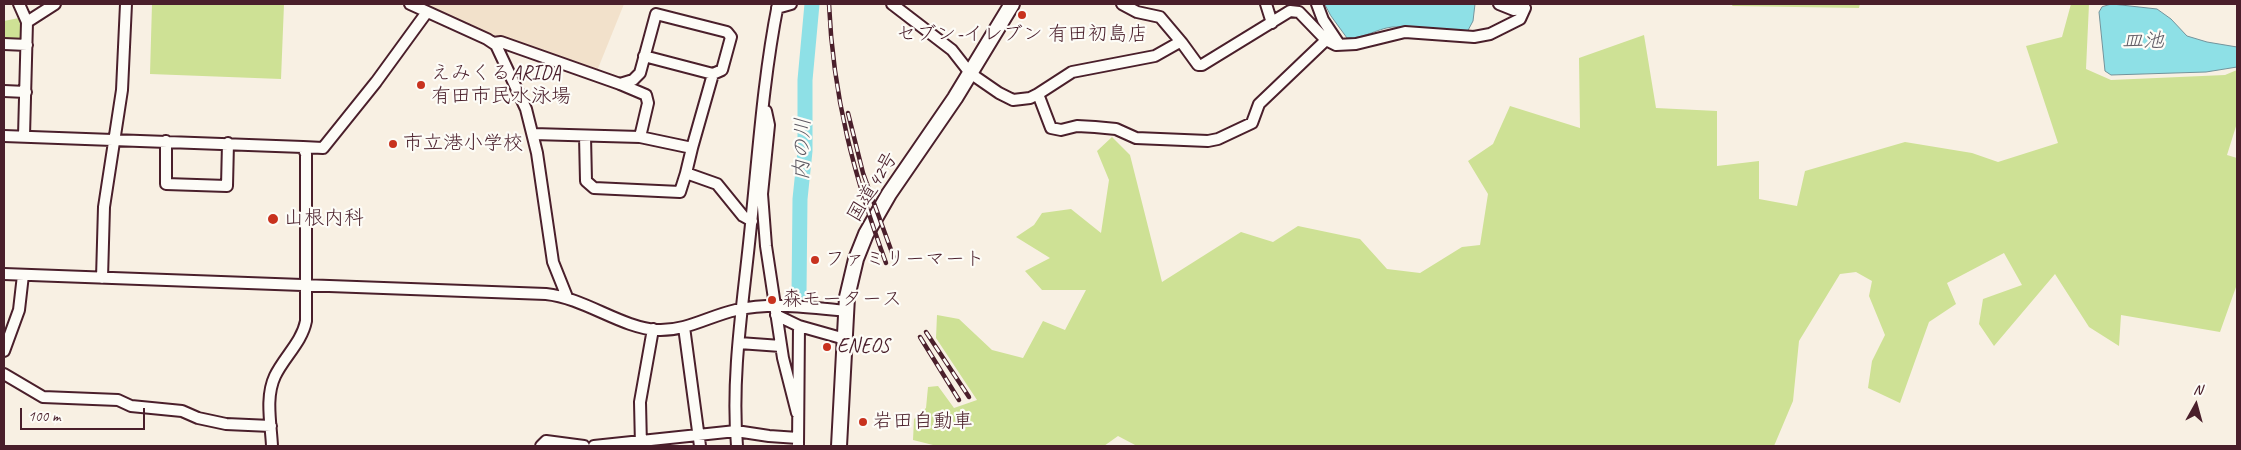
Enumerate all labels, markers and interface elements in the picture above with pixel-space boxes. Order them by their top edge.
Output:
marker: セブン-イレブン 有田初島店 [1016,9,1028,21]
place label: セブン-イレブン 有田初島店 [896,23,1148,47]
water label: 皿池 [2122,28,2164,54]
place label: えみくるARIDA 有田市民水泳場 [431,62,571,109]
marker: えみくるARIDA 有田市民水泳場 [415,79,427,91]
water label: 内の川 [789,117,817,181]
place label: 市立港小学校 [403,132,523,156]
marker: 市立港小学校 [387,138,399,150]
street label: 国道42号 [843,147,903,227]
place label: 山根内科 [284,207,364,231]
marker: 山根内科 [266,212,280,226]
place label: ファミリーマート [825,248,985,272]
marker: ファミリーマート [809,254,821,266]
place label: 森モータース [782,288,902,312]
marker: 森モータース [766,294,778,306]
place label: ENEOS [837,335,890,359]
marker: ENEOS [821,341,833,353]
north arrow [2171,380,2221,430]
text: N [2193,381,2203,399]
scale bar [22,398,148,430]
text: 100 m [28,407,60,426]
place label: 岩田自動車 [873,410,973,434]
marker: 岩田自動車 [857,416,869,428]

